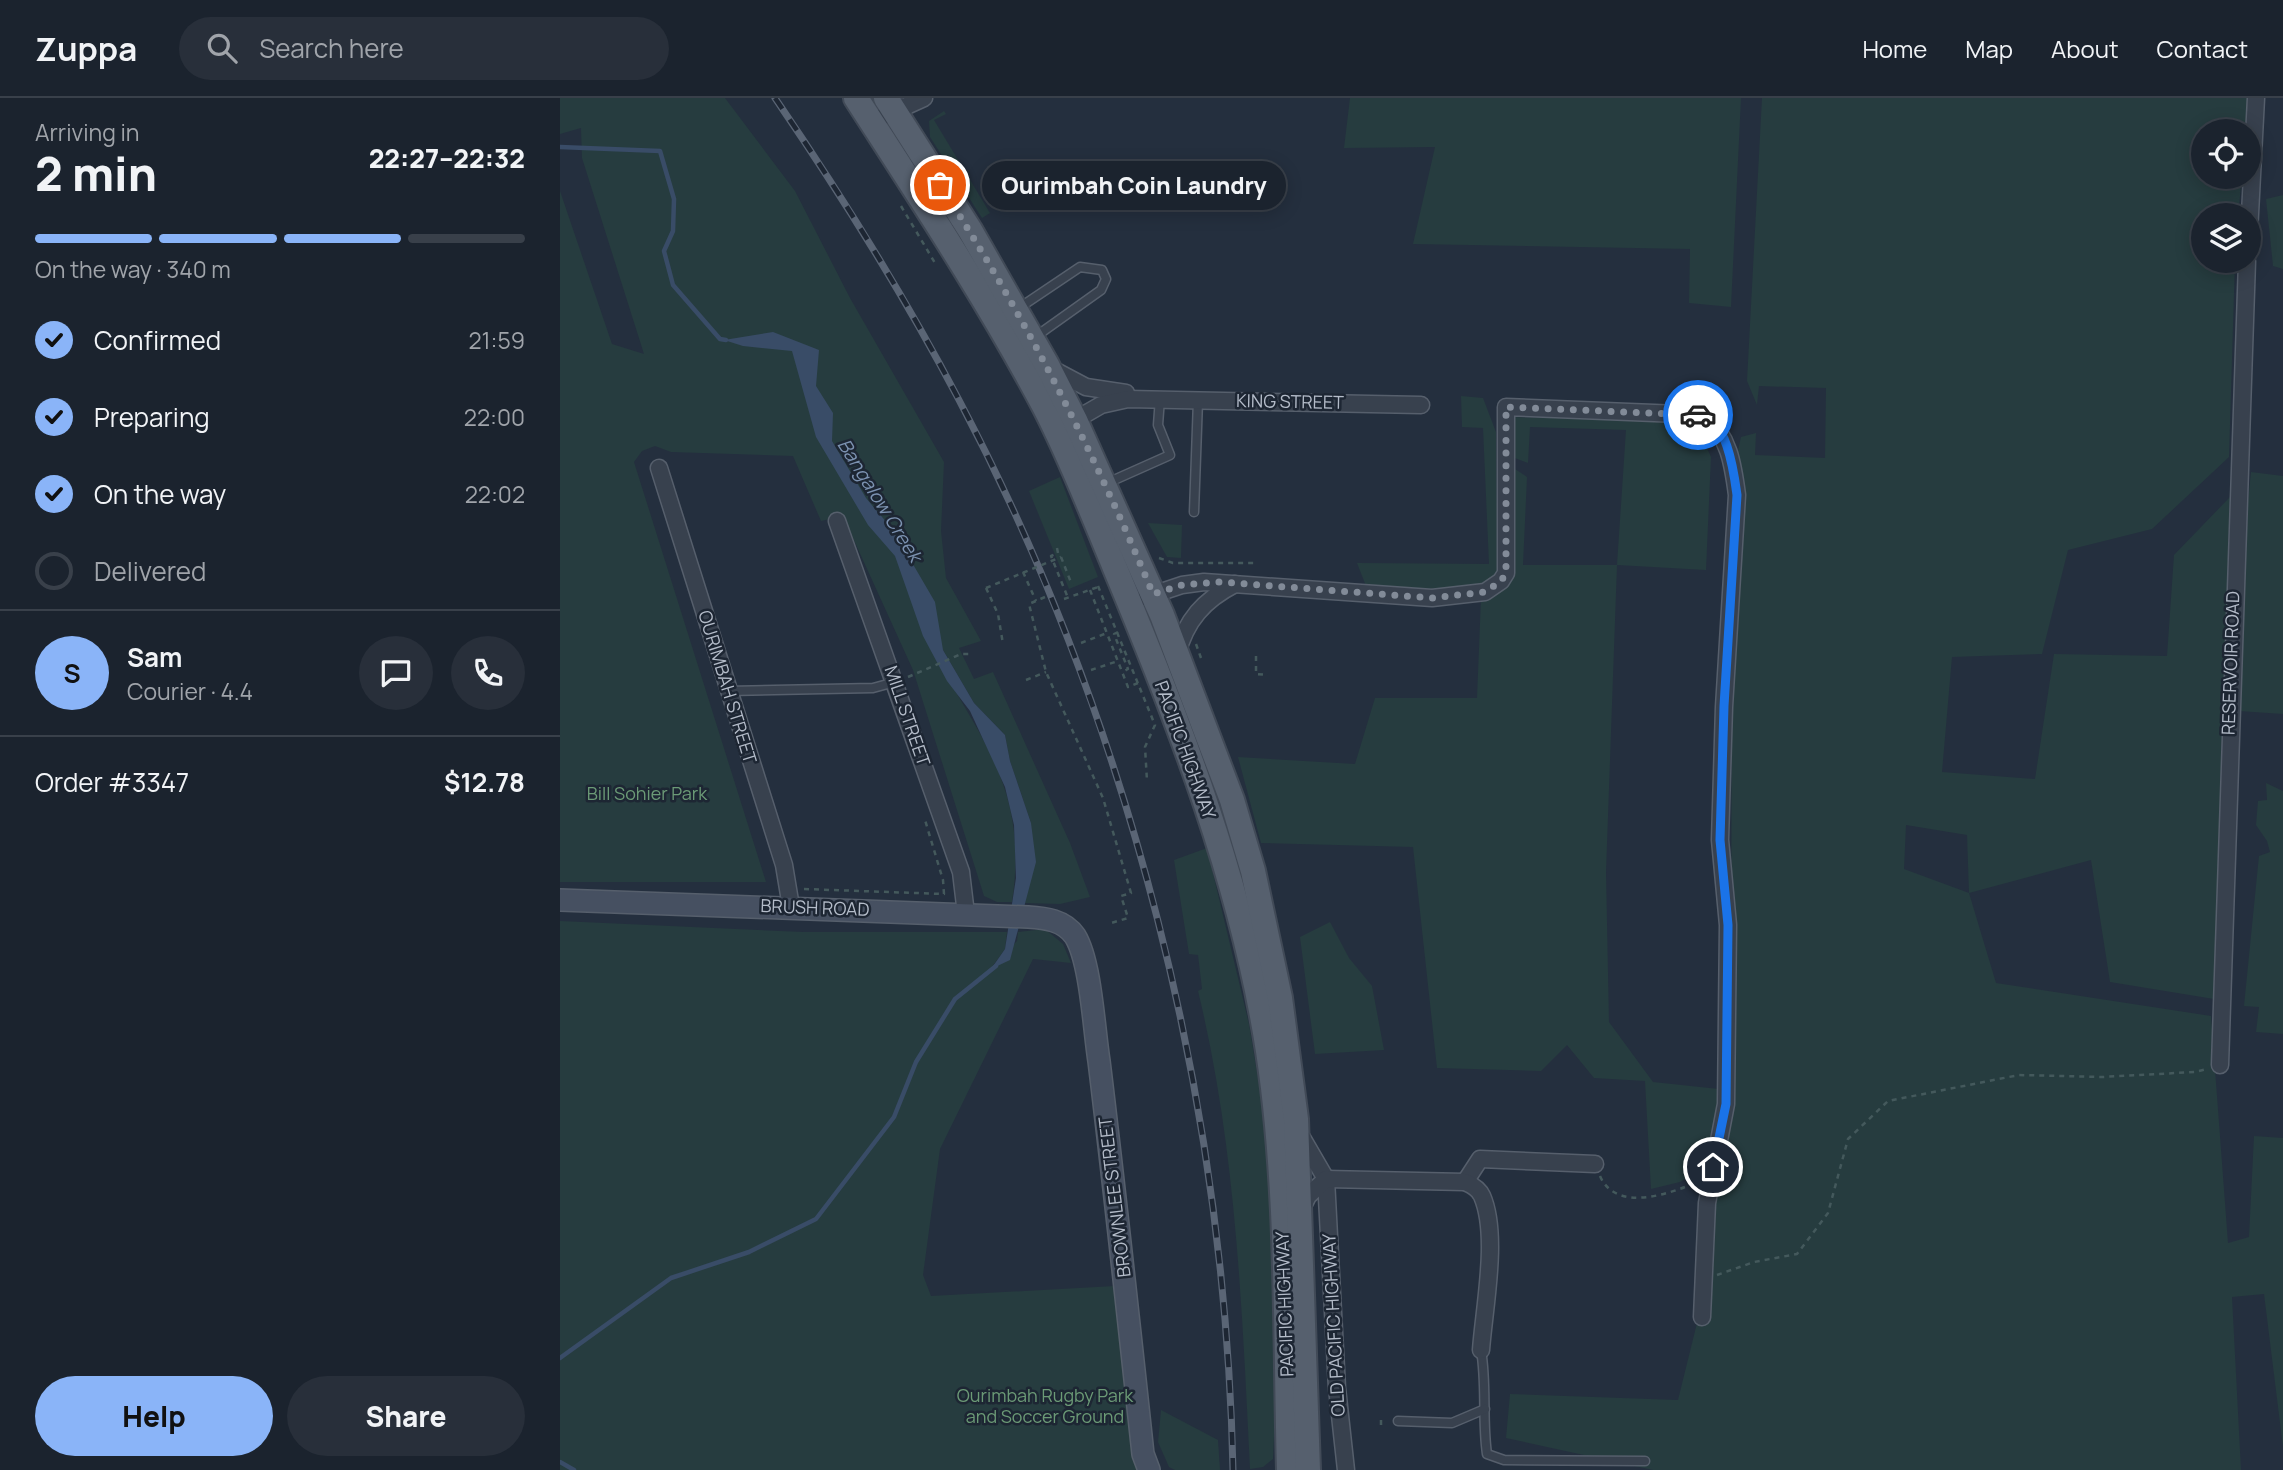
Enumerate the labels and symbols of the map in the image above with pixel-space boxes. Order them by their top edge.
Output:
pin [910,155,970,215]
callout: Ourimbah Coin Laundry [982,160,1286,210]
courier [1663,380,1733,450]
street label: KING STREET [1236,388,1344,414]
water label: Bangalow Creek [832,433,930,569]
street label: RESERVOIR ROAD [2215,591,2245,735]
street label: OURIMBAH STREET [693,607,763,767]
street label: MILL STREET [880,662,936,769]
street label: PACIFIC HIGHWAY [1150,677,1222,823]
park label: Bill Sohier Park [587,781,708,805]
street label: BRUSH ROAD [760,893,870,921]
street label: BROWNLEE STREET [1092,1115,1136,1279]
pin [1683,1137,1743,1197]
street label: PACIFIC HIGHWAY [1269,1230,1299,1377]
street label: OLD PACIFIC HIGHWAY [1316,1232,1350,1417]
park label: Ourimbah Rugby Park and Soccer Ground [957,1383,1134,1428]

